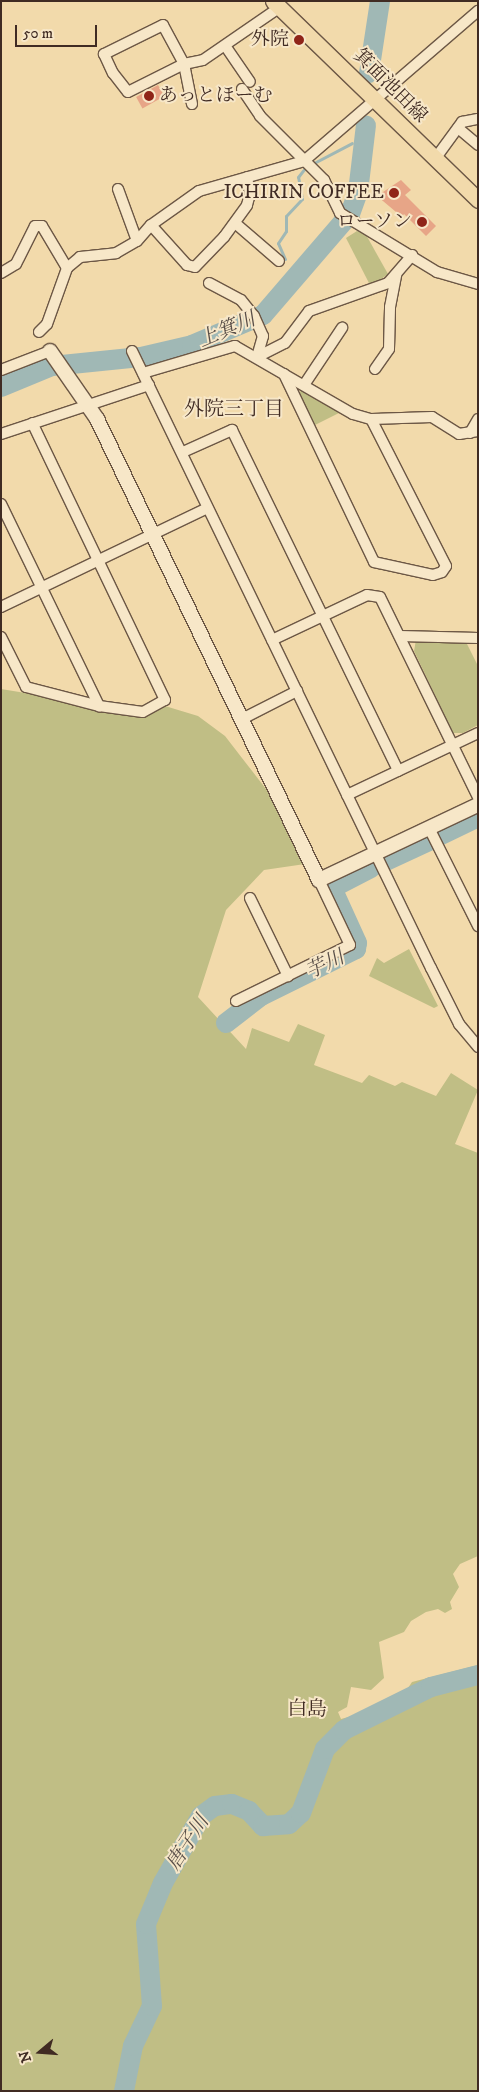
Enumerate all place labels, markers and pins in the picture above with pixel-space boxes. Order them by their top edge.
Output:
place label: 外院 [251,29,289,51]
marker: 外院 [293,34,305,46]
place label: あっとほーむ [159,85,273,107]
marker: あっとほーむ [143,90,155,102]
place label: ICHIRIN COFFEE [224,182,384,204]
marker: ICHIRIN COFFEE [388,187,400,199]
place label: ローソン [336,211,412,233]
marker: ローソン [416,216,428,228]

